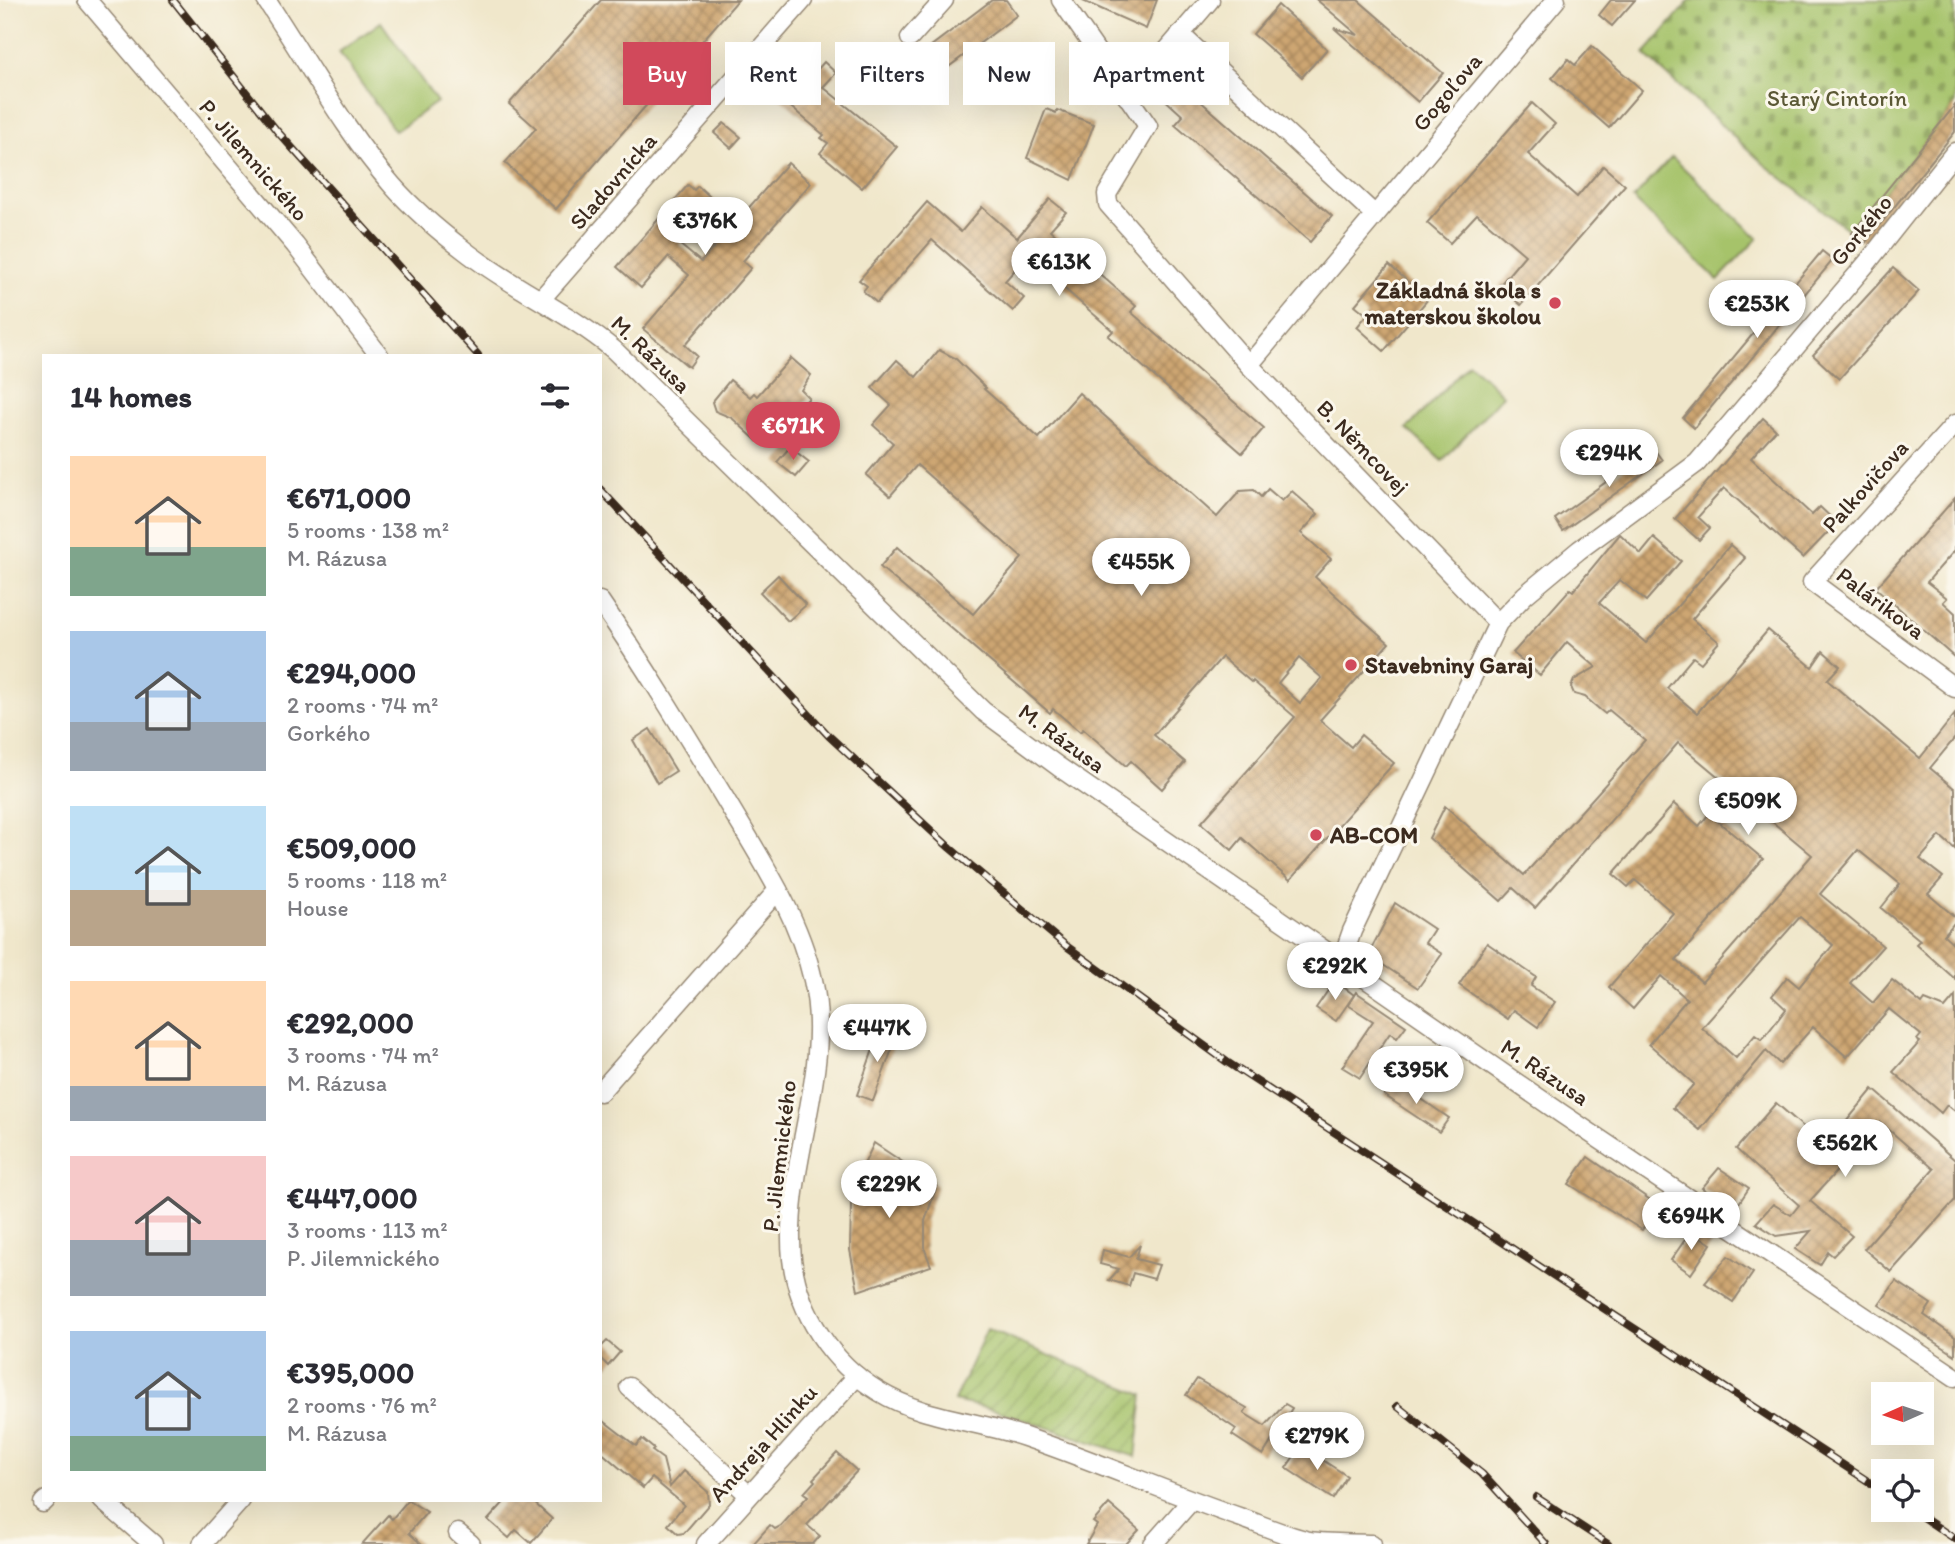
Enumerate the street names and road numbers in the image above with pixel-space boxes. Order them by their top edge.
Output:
street label: Gogoľova [1406,47,1488,137]
street label: P. Jilemnického [193,93,315,227]
street label: Sladovnícka [563,127,663,235]
street label: Gorkého [1824,189,1898,271]
street label: M. Rázusa [605,309,697,399]
street label: B. Němcovej [1311,394,1415,500]
street label: Palkovičova [1816,434,1914,538]
street label: Palárikova [1831,561,1931,645]
street label: M. Rázusa [1013,697,1111,779]
street label: M. Rázusa [1496,1032,1594,1112]
street label: P. Jilemnického [756,1078,802,1234]
street label: Andreja Hlinku [703,1378,823,1507]

